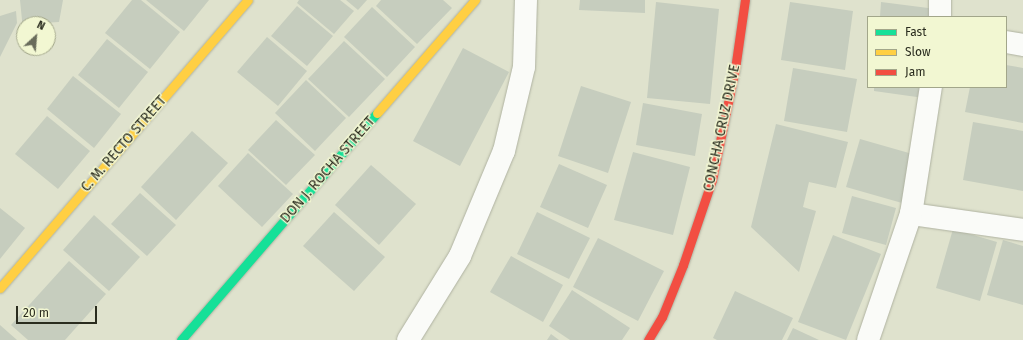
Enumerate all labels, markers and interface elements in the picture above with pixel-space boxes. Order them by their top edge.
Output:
north arrow [16,16,56,56]
legend [867,16,1007,88]
text: N [35,18,47,33]
text: Fast [905,25,927,39]
text: Slow [905,45,931,59]
street label: CONCHA CRUZ DRIVE [700,63,744,193]
text: Jam [905,65,925,79]
street label: C. M. RECTO STREET [78,93,170,195]
street label: DON J. ROCHA STREET [277,113,379,227]
scale bar [18,298,99,324]
text: 20 m [23,306,49,320]

